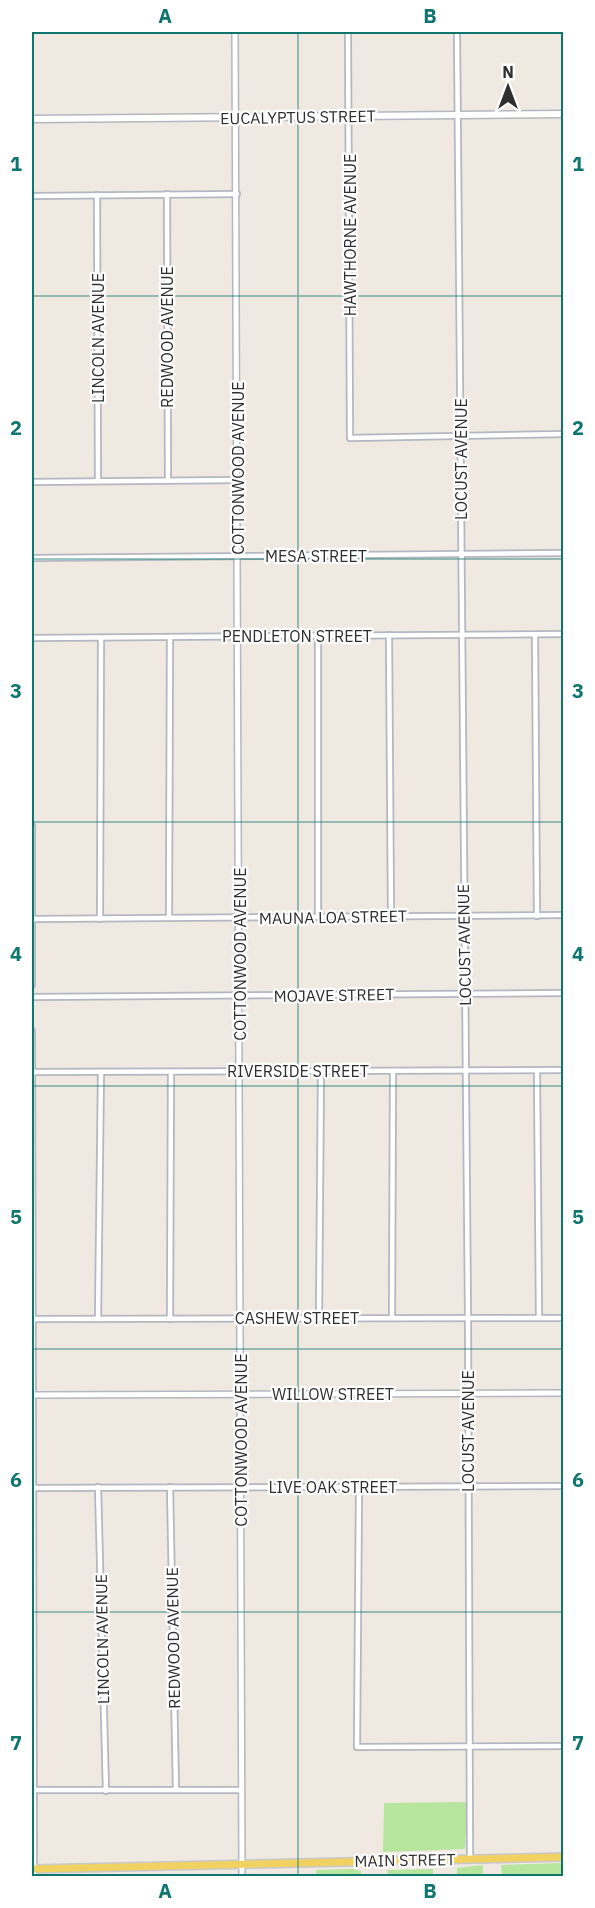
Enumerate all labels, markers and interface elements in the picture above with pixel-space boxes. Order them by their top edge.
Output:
text: A [158,2,172,29]
text: B [423,2,437,29]
north arrow [478,57,538,117]
text: N [502,62,514,82]
street label: EUCALYPTUS STREET [220,106,376,128]
text: 1 [10,150,22,177]
text: 1 [572,150,584,177]
street label: HAWTHORNE AVENUE [340,154,360,316]
street label: REDWOOD AVENUE [157,266,177,408]
street label: LINCOLN AVENUE [88,273,108,403]
street label: COTTONWOOD AVENUE [228,381,248,555]
street label: LOCUST AVENUE [451,398,471,520]
text: 2 [10,414,22,441]
text: 2 [572,414,584,441]
street label: MESA STREET [265,546,367,566]
street label: PENDLETON STREET [222,626,372,646]
text: 3 [10,677,22,704]
text: 3 [572,677,584,704]
street label: COTTONWOOD AVENUE [230,867,250,1041]
street label: LOCUST AVENUE [453,884,475,1006]
street label: MAUNA LOA STREET [259,906,407,928]
text: 4 [10,940,22,967]
text: 4 [572,940,584,967]
street label: MOJAVE STREET [273,984,395,1006]
street label: RIVERSIDE STREET [227,1061,369,1081]
text: 5 [10,1203,22,1230]
text: 5 [572,1203,584,1230]
street label: CASHEW STREET [235,1308,359,1328]
street label: COTTONWOOD AVENUE [231,1353,251,1527]
street label: LOCUST AVENUE [458,1370,478,1492]
street label: WILLOW STREET [272,1384,394,1404]
text: 6 [10,1466,22,1493]
text: 6 [572,1466,584,1493]
street label: LIVE OAK STREET [269,1477,397,1497]
street label: REDWOOD AVENUE [162,1567,184,1709]
street label: LINCOLN AVENUE [91,1574,113,1704]
text: 7 [10,1729,22,1756]
text: 7 [572,1729,584,1756]
street label: MAIN STREET [354,1849,456,1871]
text: A [158,1877,172,1904]
text: B [423,1877,437,1904]

